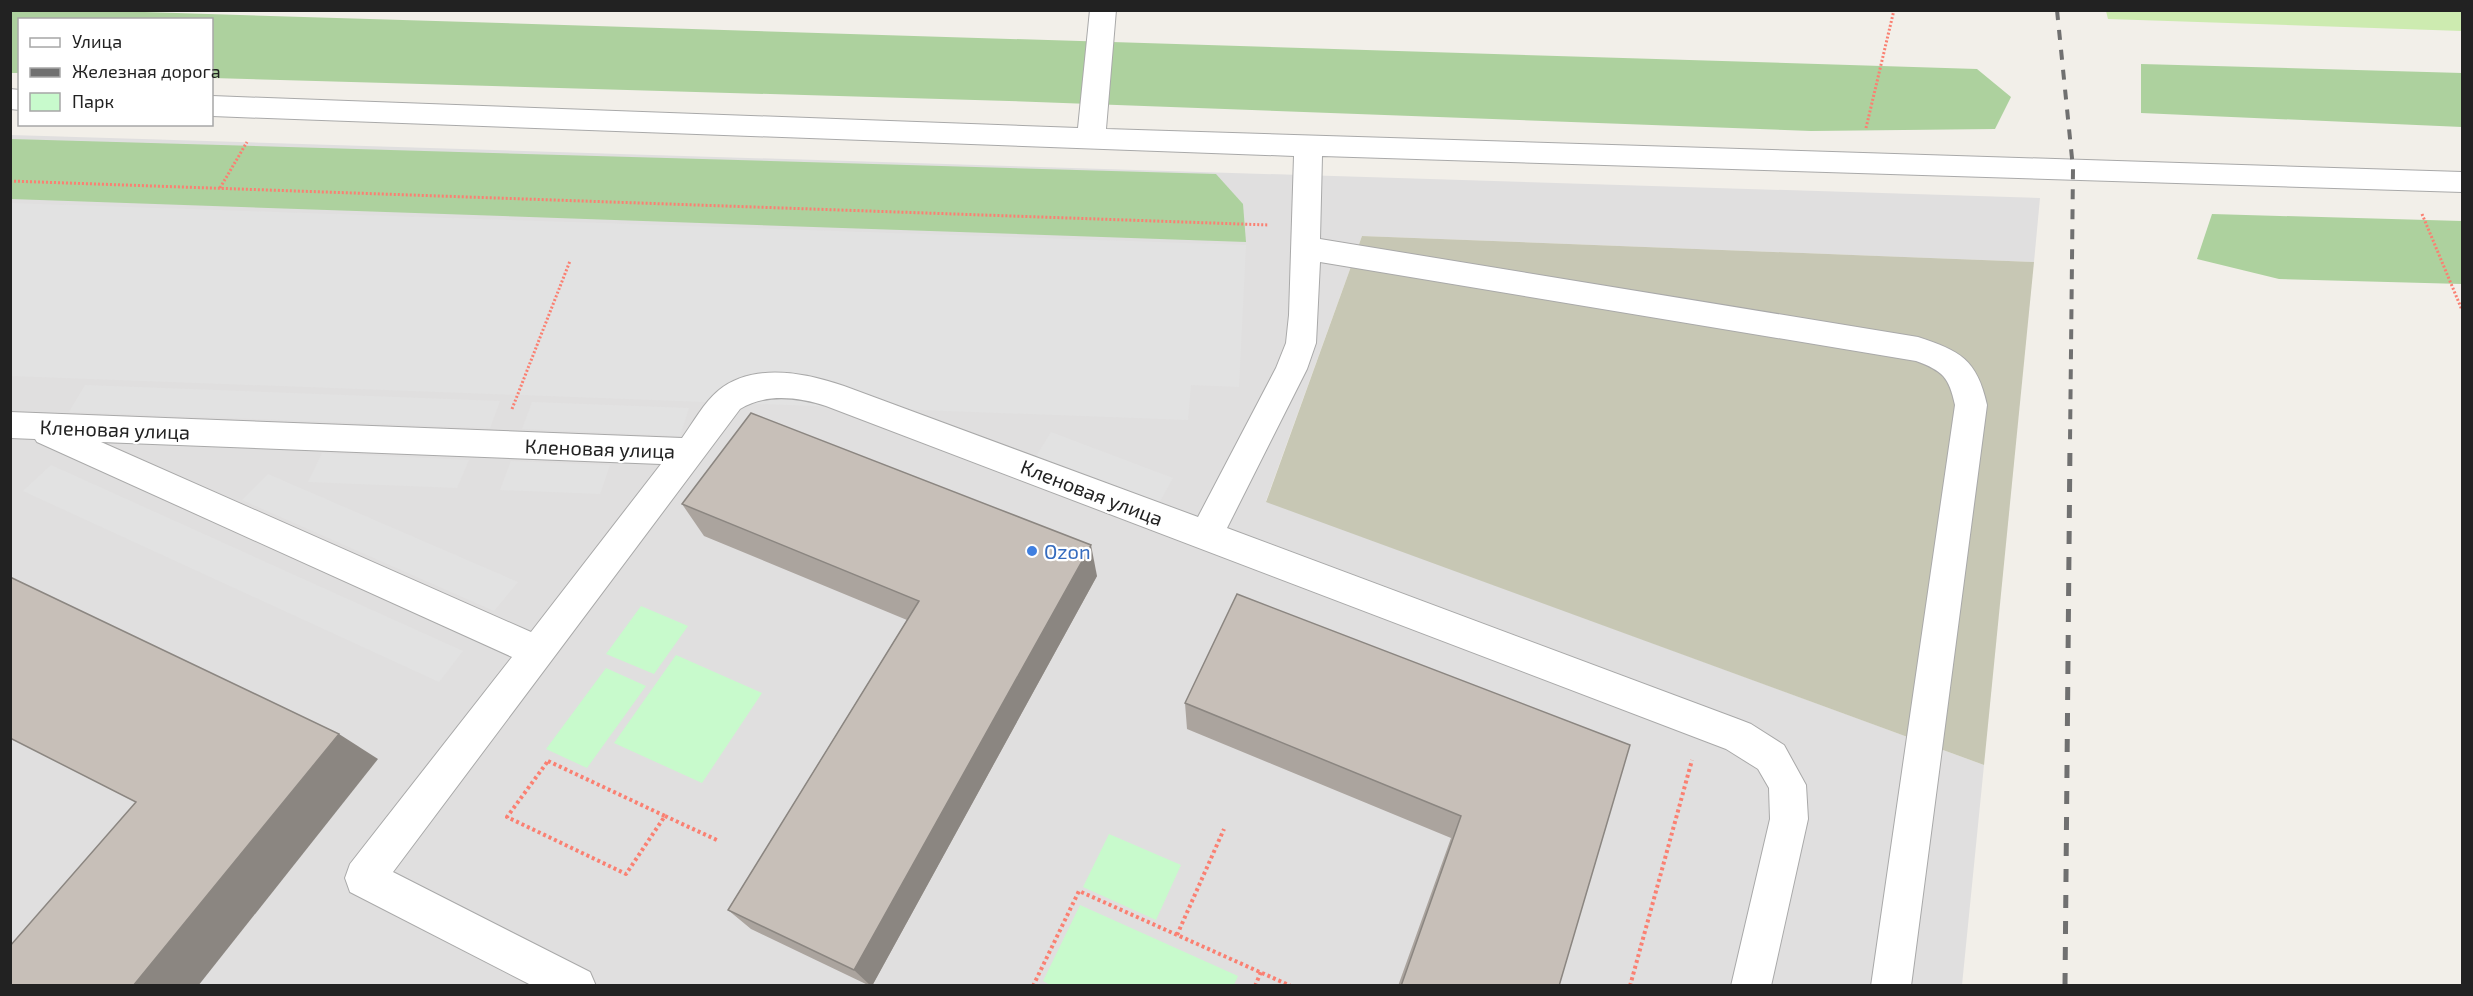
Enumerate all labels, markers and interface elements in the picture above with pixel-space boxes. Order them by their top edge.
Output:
legend [18,18,213,126]
text: Улица [72,30,122,52]
text: Железная дорога [72,60,221,82]
text: Парк [72,90,114,112]
street label: Кленовая улица [39,414,191,445]
street label: Кленовая улица [524,433,676,464]
street label: Кленовая улица [1017,454,1167,531]
place label: Ozon [1044,539,1091,563]
marker: Ozon [1025,544,1039,558]

